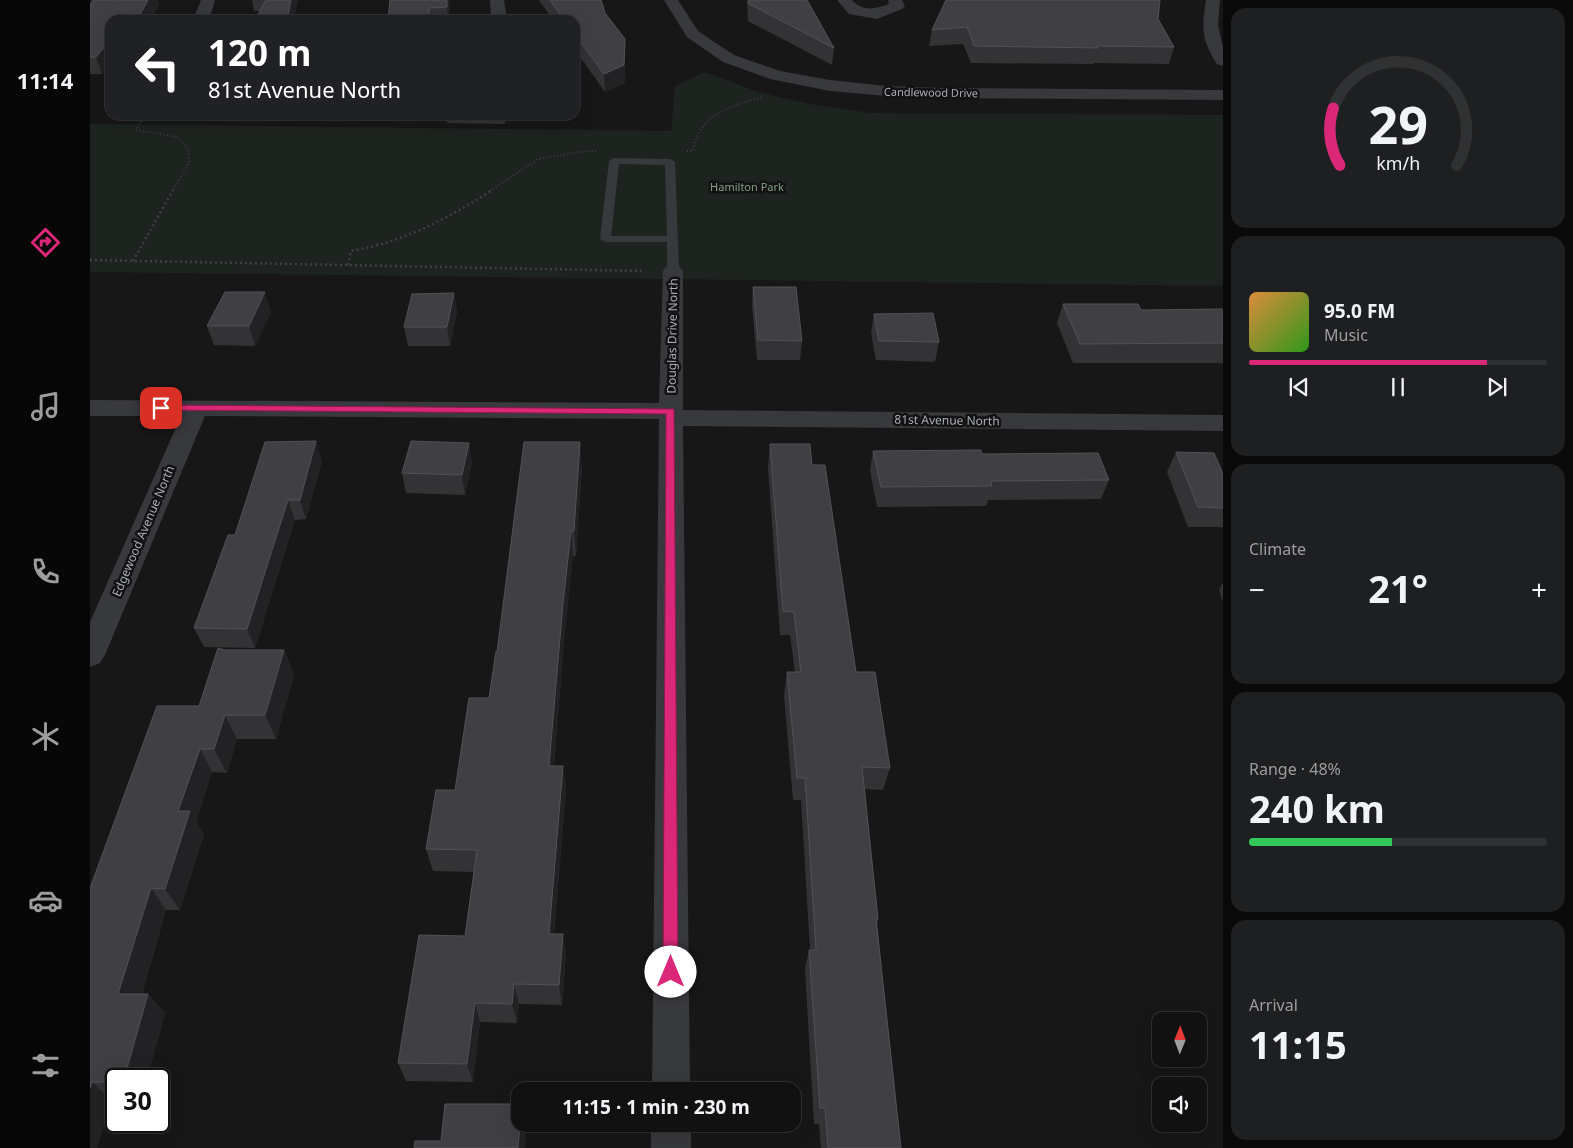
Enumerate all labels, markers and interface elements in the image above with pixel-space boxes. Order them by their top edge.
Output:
text: 120 m [208,29,311,76]
icon: left [125,35,190,100]
text: 11:14 [17,65,73,95]
text: 81st Avenue North [208,74,401,104]
street label: Candlewood Drive [884,84,978,100]
text: 29 [1368,88,1428,159]
text: km/h [1376,151,1420,175]
park label: Hamilton Park [710,179,784,194]
icon: directions [28,225,63,260]
street label: Douglas Drive North [662,278,682,394]
text: 95.0 FM [1324,298,1395,324]
text: Music [1324,324,1368,346]
icon: previous [1285,373,1313,401]
icon: pause [1384,373,1412,401]
icon: next [1483,373,1511,401]
pin [140,387,182,429]
icon: music [28,389,63,424]
icon: arrive [147,394,175,422]
street label: 81st Avenue North [894,411,1000,429]
street label: Edgewood Avenue North [108,463,178,599]
text: Climate [1249,538,1306,560]
icon: phone [28,554,63,589]
text: 21° [1368,562,1428,614]
text: − [1249,570,1265,608]
text: + [1531,570,1547,608]
icon: climate [28,719,63,754]
text: Range · 48% [1249,758,1341,780]
text: 240 km [1249,782,1385,834]
icon: car [28,883,63,918]
position arrow [644,945,696,997]
text: Arrival [1249,994,1298,1016]
north arrow [1152,1012,1208,1068]
map controls [1152,1012,1207,1132]
text: 11:15 [1249,1018,1347,1070]
icon: filters [28,1048,63,1083]
speed limit sign: 30 [105,1068,170,1133]
button: sound [1152,1077,1207,1132]
text: 11:15 · 1 min · 230 m [562,1094,750,1120]

